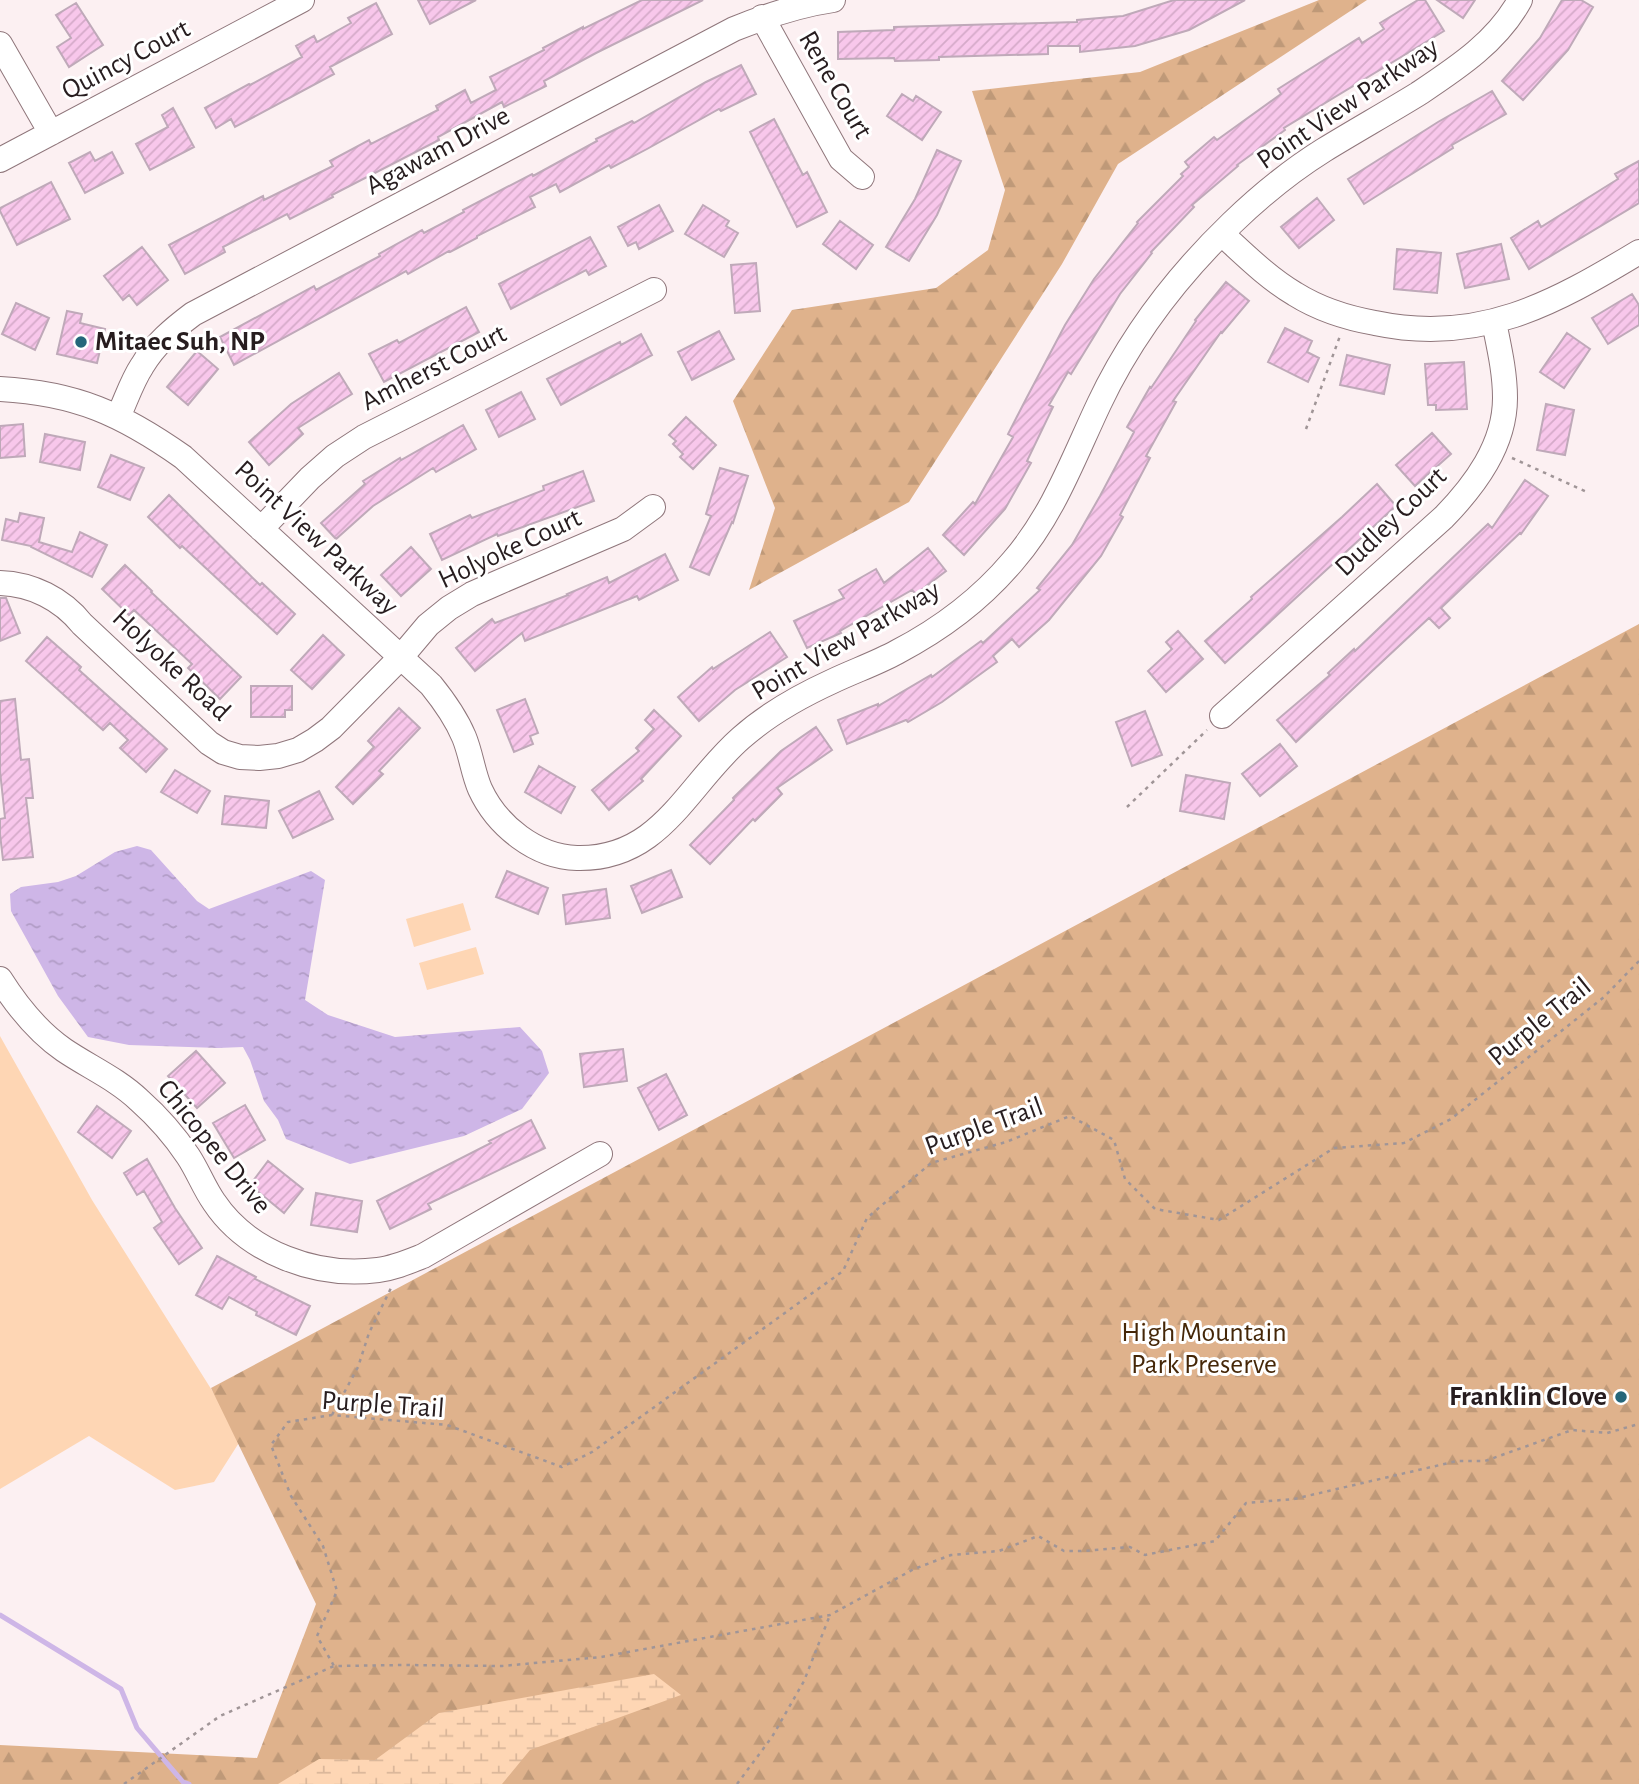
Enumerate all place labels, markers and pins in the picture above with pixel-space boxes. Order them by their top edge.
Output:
place label: Mitaec Suh, NP [95,328,265,356]
marker: Mitaec Suh, NP [73,334,89,350]
place label: Franklin Clove [1449,1383,1607,1411]
marker: Franklin Clove [1613,1389,1629,1405]

